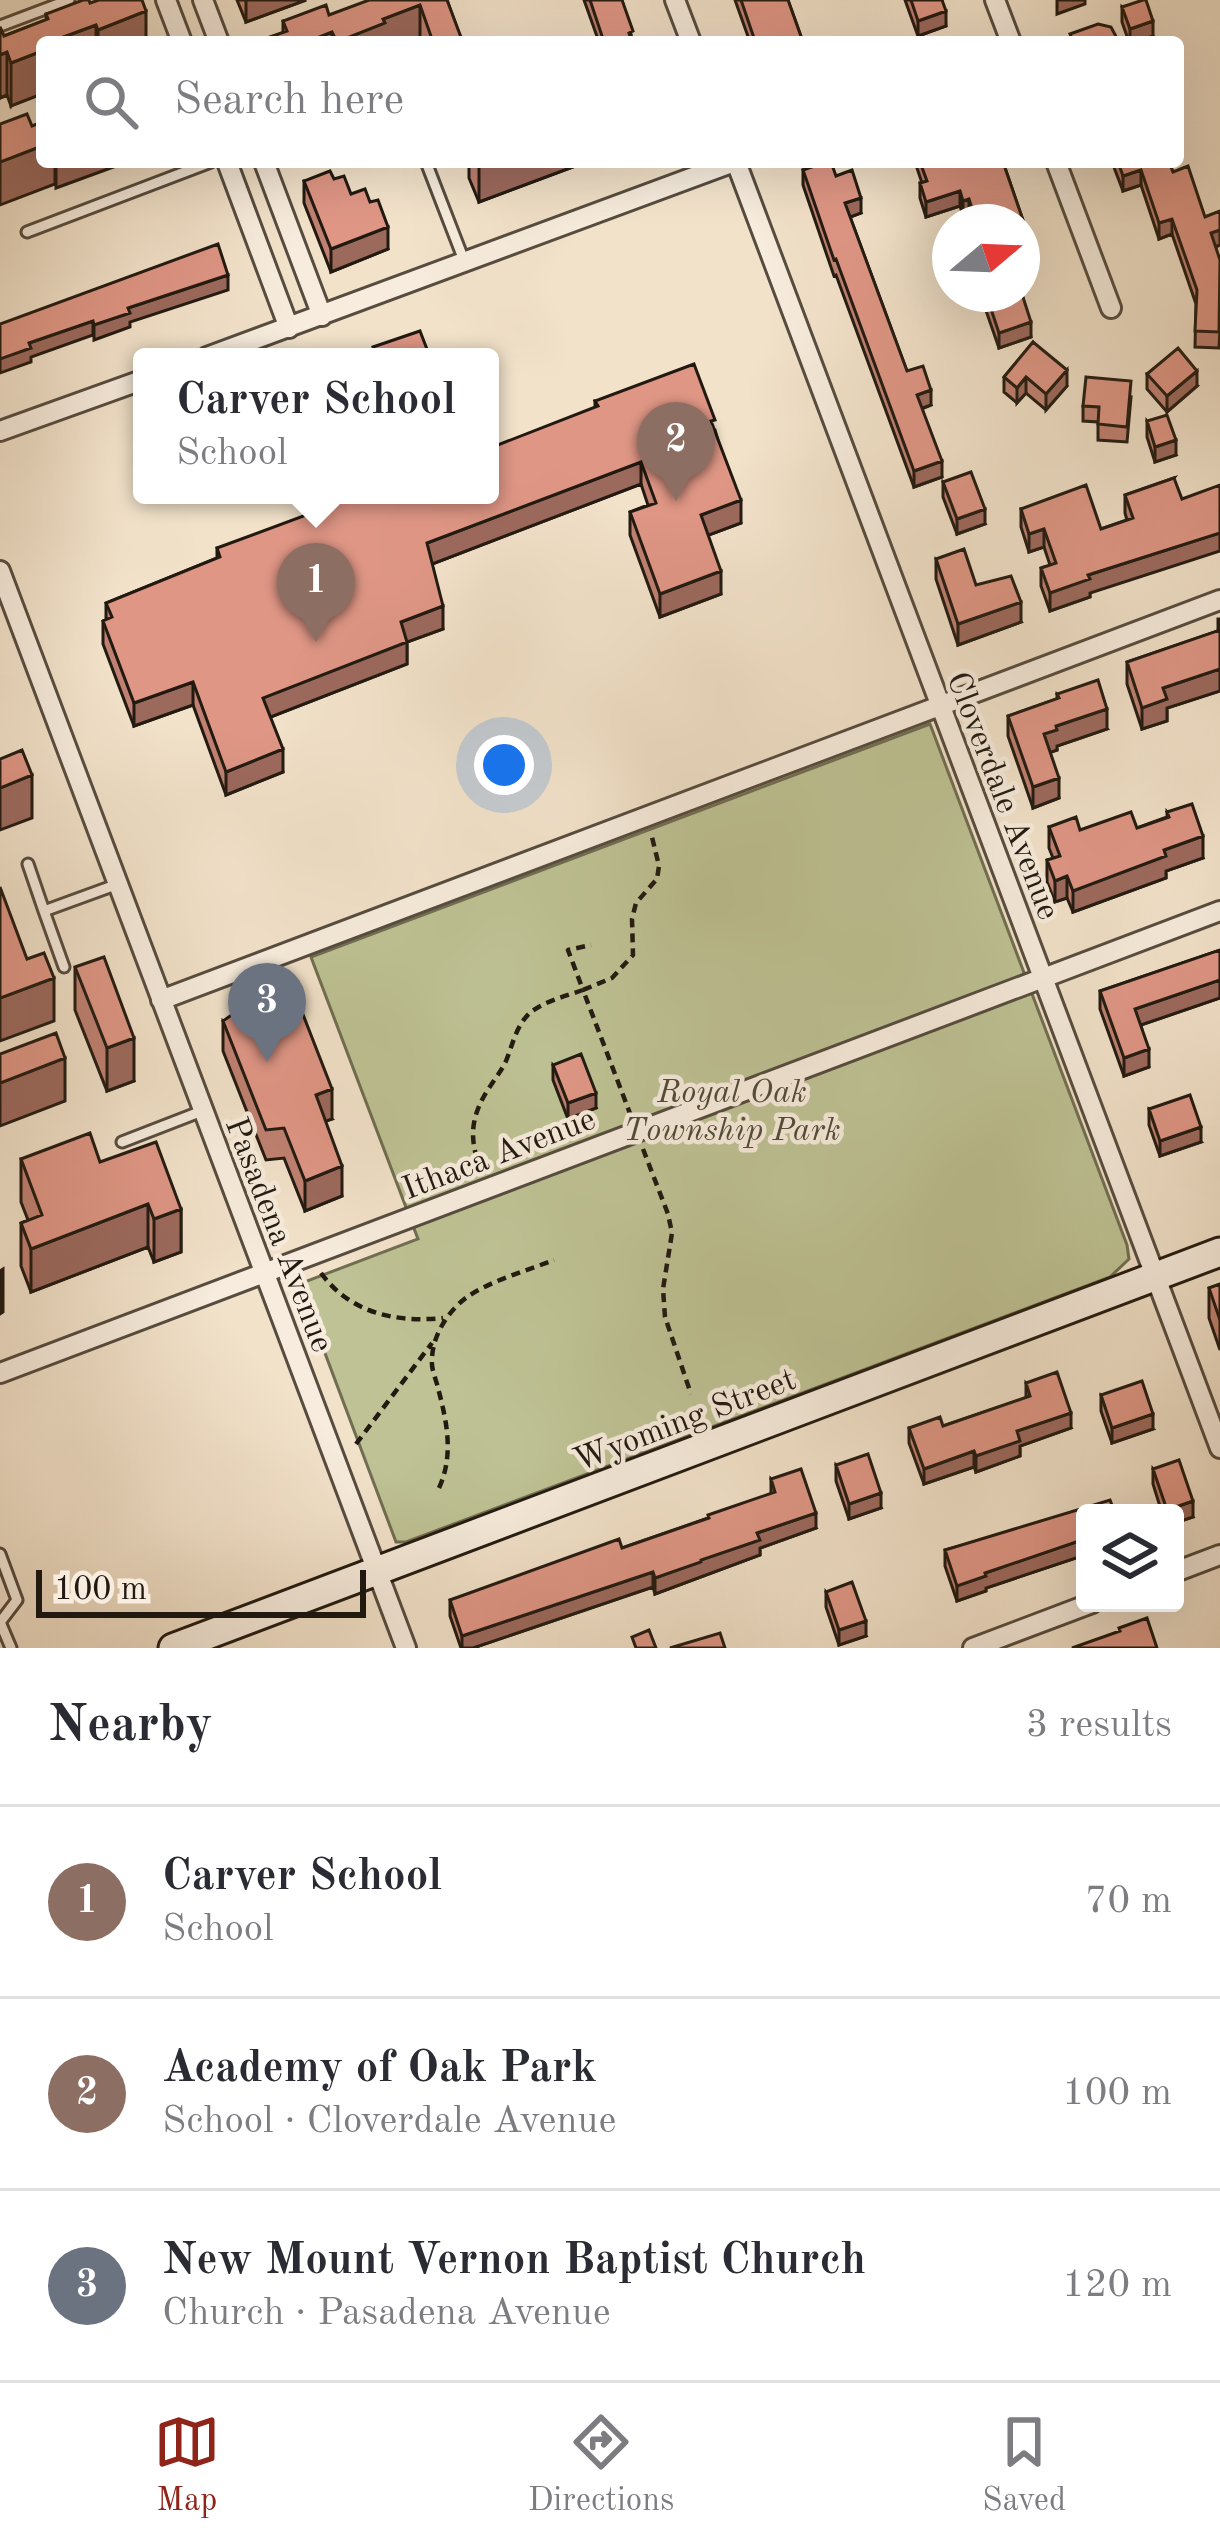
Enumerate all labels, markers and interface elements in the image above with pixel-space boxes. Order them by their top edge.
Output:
search box [36,36,1184,168]
icon: search [78,69,144,135]
text: Search here [174,79,404,124]
north arrow [932,204,1040,312]
popup [133,348,499,504]
text: Carver School [176,379,456,424]
pin: 2 [637,402,715,501]
text: School [176,434,288,473]
pin: 1 [277,543,355,642]
street label: Cloverdale Avenue [939,668,1064,925]
your location [474,735,534,795]
pin: 3 [228,963,306,1062]
park label: Royal Oak Township Park [623,1077,841,1148]
street label: Ithaca Avenue [398,1103,600,1207]
street label: Pasadena Avenue [218,1113,338,1357]
street label: Wyoming Street [570,1364,801,1479]
map controls [1076,1504,1184,1612]
button: layers [1076,1504,1184,1612]
scale bar [36,1564,366,1617]
text: 100 m [54,1574,147,1607]
text: Nearby [48,1701,213,1752]
text: 3 results [1026,1706,1172,1745]
text: Carver School [162,1855,442,1900]
text: 1 [76,1882,98,1921]
text: 70 m [1085,1882,1172,1921]
text: School [162,1910,274,1949]
text: Academy of Oak Park [162,2047,597,2092]
text: 2 [76,2074,98,2113]
text: 100 m [1062,2074,1172,2113]
text: School · Cloverdale Avenue [162,2102,616,2141]
text: New Mount Vernon Baptist Church [162,2239,866,2284]
text: 3 [76,2266,98,2305]
text: 120 m [1062,2266,1172,2305]
text: Church · Pasadena Avenue [162,2294,611,2333]
tab: Map [154,2409,220,2522]
tab: Directions [528,2409,674,2522]
tab: Saved [982,2409,1066,2522]

